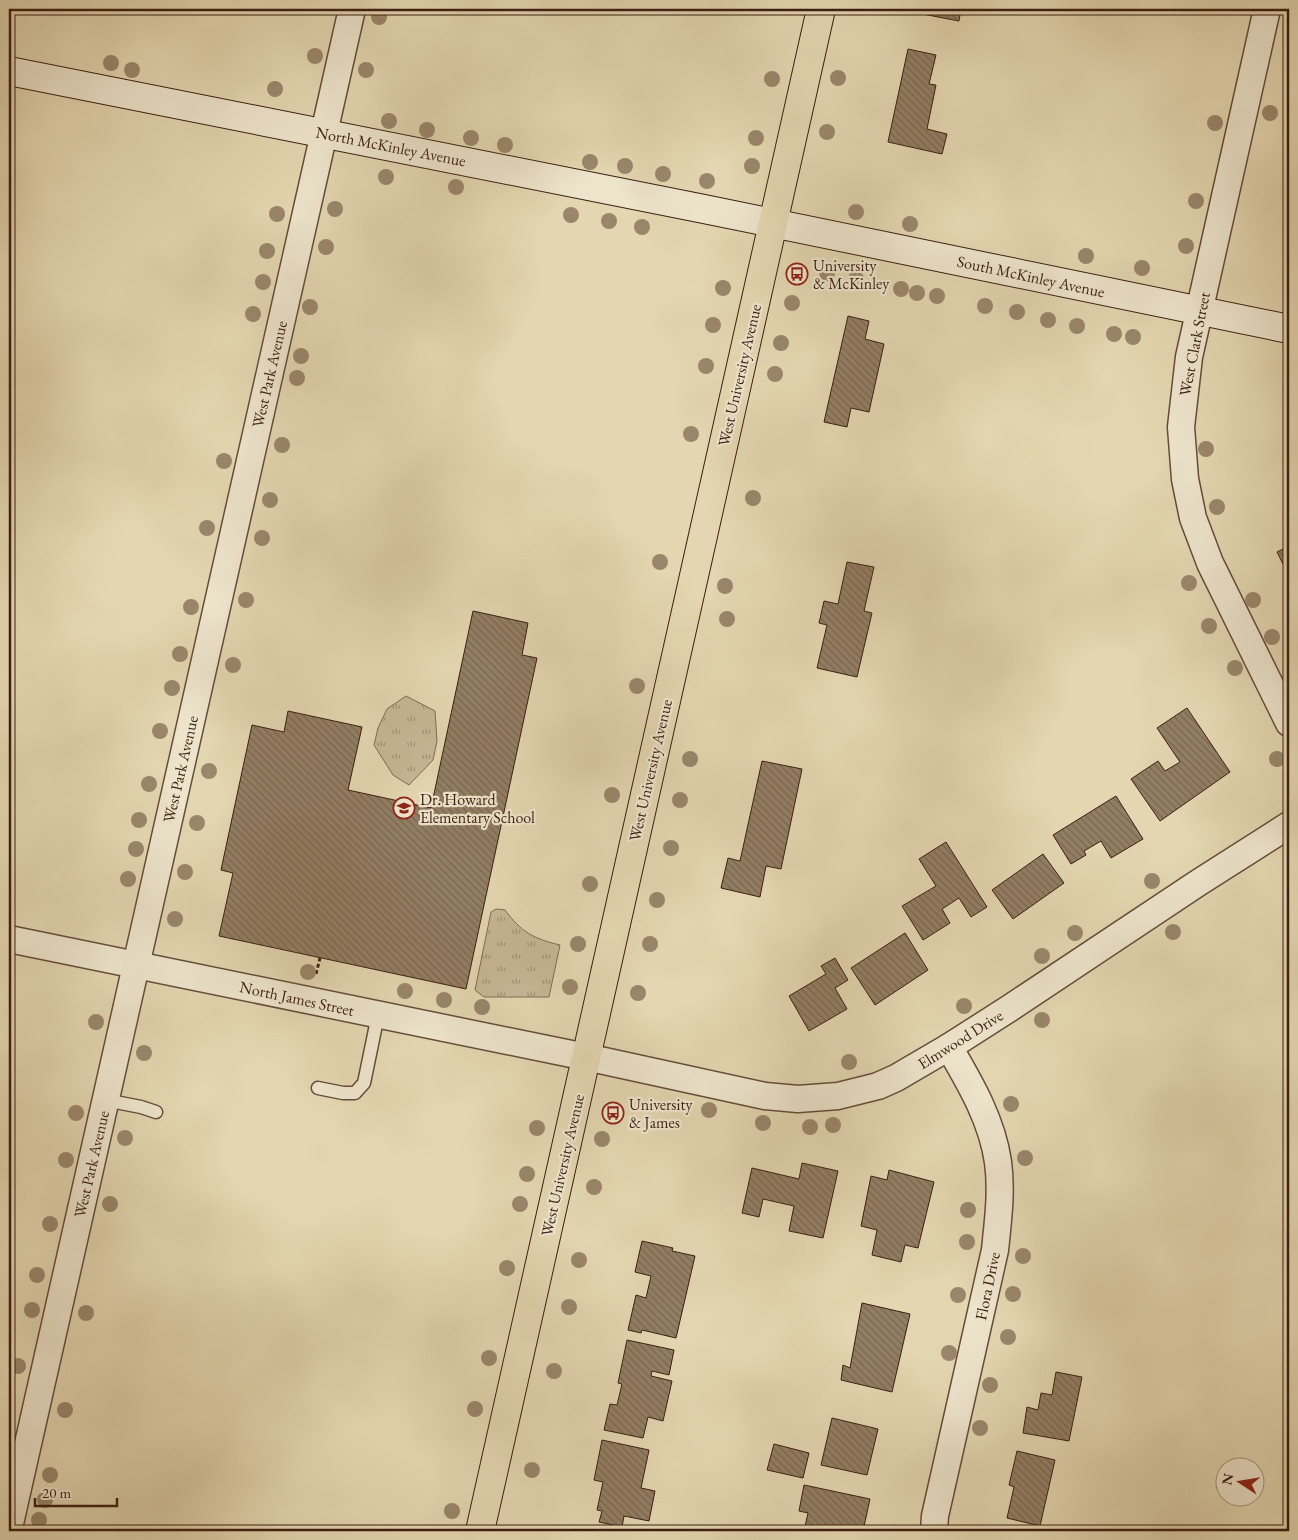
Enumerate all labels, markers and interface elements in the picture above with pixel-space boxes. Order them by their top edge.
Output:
street label: North McKinley Avenue [314,122,468,171]
street label: South McKinley Avenue [955,251,1107,302]
place label: University & McKinley [813,255,890,294]
bus stop icon: University & McKinley [785,262,809,286]
street label: West Clark Street [1174,290,1215,398]
street label: West University Avenue [713,302,766,448]
street label: West Park Avenue [247,319,292,430]
street label: West University Avenue [624,697,677,843]
street label: West Park Avenue [158,714,203,825]
place label: Dr. Howard Elementary School [420,789,535,828]
school or university icon: Dr. Howard Elementary School [392,796,416,820]
street label: North James Street [238,976,356,1021]
street label: Elmwood Drive [914,1005,1007,1074]
street label: West University Avenue [536,1092,589,1238]
place label: University & James [629,1094,693,1133]
bus stop icon: University & James [601,1101,625,1125]
street label: West Park Avenue [69,1109,114,1220]
street label: Flora Drive [970,1250,1005,1322]
north arrow [1216,1458,1266,1508]
text: N [1217,1471,1237,1487]
scale bar [35,1475,118,1507]
text: 20 m [42,1483,71,1502]

